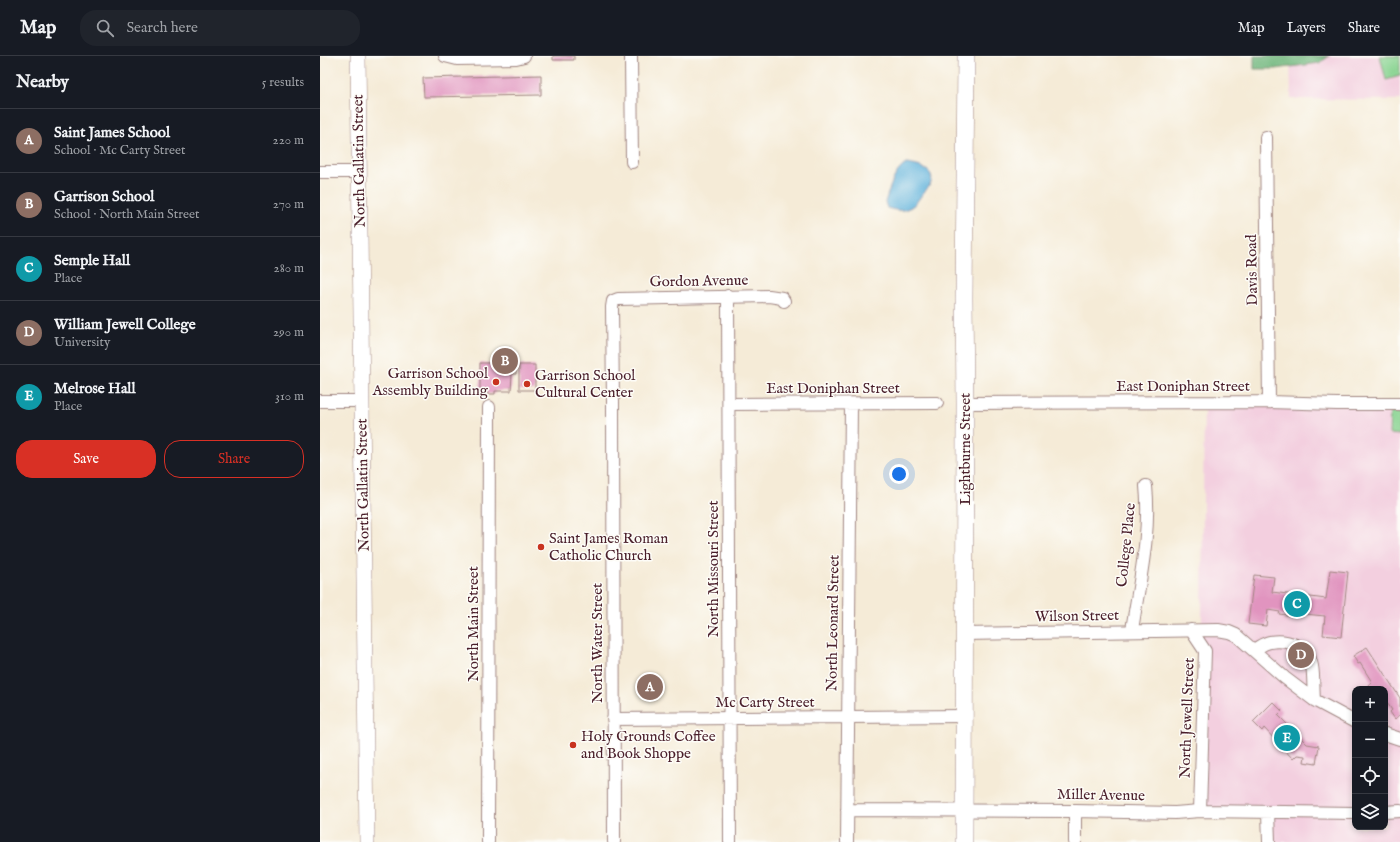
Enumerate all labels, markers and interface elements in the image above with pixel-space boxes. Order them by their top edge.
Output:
search box [80,10,360,46]
text: Map [20,16,56,40]
icon: search [94,17,116,39]
text: Search here [126,18,198,37]
text: Map [1238,19,1265,37]
text: Layers [1287,19,1326,37]
text: Share [1348,19,1380,37]
text: Nearby [16,72,69,93]
text: 5 results [262,74,304,91]
street label: North Gallatin Street [348,94,370,228]
text: Saint James School [54,123,170,142]
text: A [25,132,33,149]
text: 220 m [273,132,304,149]
text: School · Mc Carty Street [54,142,185,159]
text: Garrison School [54,187,154,206]
text: B [25,196,33,213]
text: 270 m [273,196,304,213]
text: School · North Main Street [54,206,199,223]
street label: Davis Road [1242,233,1262,306]
text: Semple Hall [54,251,130,270]
text: C [24,260,34,277]
text: 280 m [274,260,304,277]
text: Place [54,270,82,287]
street label: Gordon Avenue [650,271,749,291]
text: William Jewell College [54,315,196,334]
text: D [24,324,34,341]
text: 290 m [273,324,304,341]
text: University [54,334,110,351]
pin: B [492,346,518,376]
place label: Garrison School Assembly Building [371,364,489,400]
place label: Garrison School Cultural Center [535,366,636,402]
marker: Garrison School Assembly Building [491,377,501,387]
street label: East Doniphan Street [1116,377,1250,396]
text: Melrose Hall [54,379,136,398]
marker: Garrison School Cultural Center [522,379,532,389]
street label: East Doniphan Street [766,379,900,398]
text: E [24,388,34,405]
text: 310 m [275,388,304,405]
street label: Lightburne Street [956,393,975,505]
text: Place [54,398,82,415]
street label: North Gallatin Street [352,418,374,552]
button: Save [16,440,156,478]
button: Share [164,440,304,478]
your location [889,464,909,484]
street label: North Missouri Street [704,500,723,638]
street label: College Place [1112,502,1140,588]
place label: Saint James Roman Catholic Church [549,529,668,565]
marker: Saint James Roman Catholic Church [536,542,546,552]
street label: North Leonard Street [822,554,844,692]
street label: North Main Street [464,566,483,682]
street label: North Water Street [588,583,607,703]
pin: C [1284,589,1310,619]
street label: Wilson Street [1035,606,1119,626]
pin: D [1288,640,1314,670]
street label: North Jewell Street [1175,657,1199,779]
pin: A [637,672,663,702]
map controls [1352,686,1388,830]
button: + [1352,686,1388,722]
street label: Mc Carty Street [715,693,815,712]
button: − [1352,722,1388,758]
pin: E [1274,723,1300,753]
place label: Holy Grounds Coffee and Book Shoppe [581,727,716,763]
marker: Holy Grounds Coffee and Book Shoppe [568,740,578,750]
button: locate [1352,758,1388,794]
street label: Miller Avenue [1057,785,1145,805]
button: layers [1352,794,1388,830]

